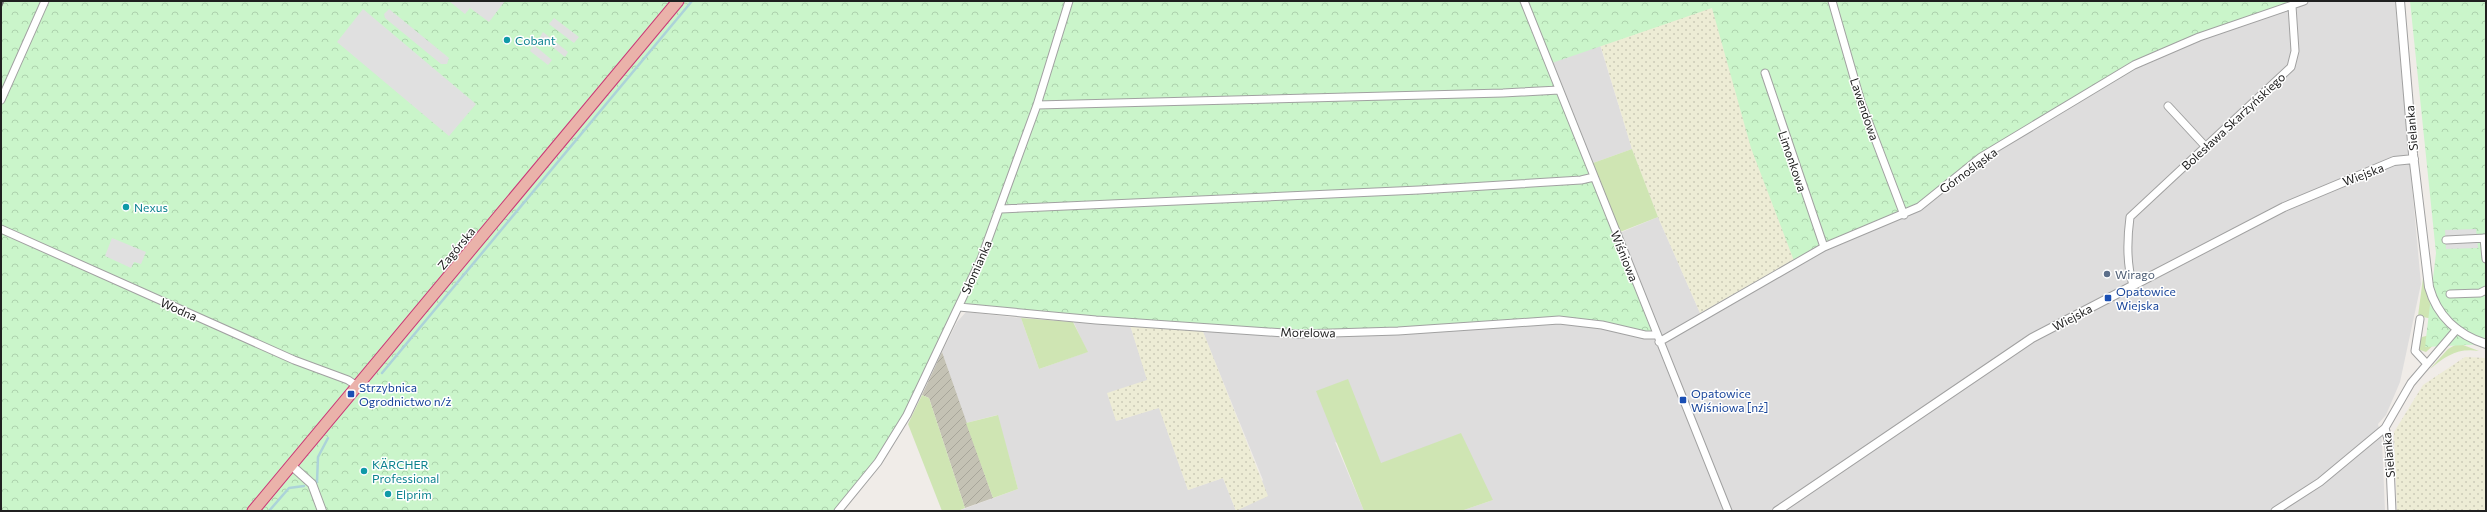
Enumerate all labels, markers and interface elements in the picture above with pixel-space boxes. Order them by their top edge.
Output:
place label: Cobant [515,33,556,47]
marker: Cobant [502,35,512,45]
street label: Bolesława Skarżyńskiego [2178,69,2288,173]
street label: Lawendowa [1848,76,1882,142]
street label: Sielanka [2402,105,2420,151]
street label: Limonkowa [1776,129,1810,193]
street label: Górnośląska [1936,144,2000,196]
street label: Wiejska [2340,160,2386,188]
place label: Nexus [134,200,168,214]
marker: Nexus [121,202,131,212]
street label: Zagórska [434,224,478,272]
street label: Wiśniowa [1608,229,1642,283]
street label: Słomianka [958,238,994,296]
place label: Wirago [2115,267,2155,281]
marker: Wirago [2102,269,2112,279]
place label: Opatowice Wiejska [2116,284,2176,312]
marker: Opatowice Wiejska [2103,293,2113,303]
street label: Wodna [158,295,200,323]
street label: Wiejska [2050,301,2094,333]
street label: Morelowa [1280,325,1336,339]
place label: Strzybnica Ogrodnictwo n/ż [359,380,452,408]
place label: Opatowice Wiśniowa [nż] [1691,386,1769,414]
marker: Strzybnica Ogrodnictwo n/ż [346,389,356,399]
marker: Opatowice Wiśniowa [nż] [1678,395,1688,405]
street label: Sielanka [2379,432,2397,478]
place label: KÄRCHER Professional [372,457,439,485]
marker: KÄRCHER Professional [359,466,369,476]
place label: Elprim [396,487,432,501]
marker: Elprim [383,489,393,499]

